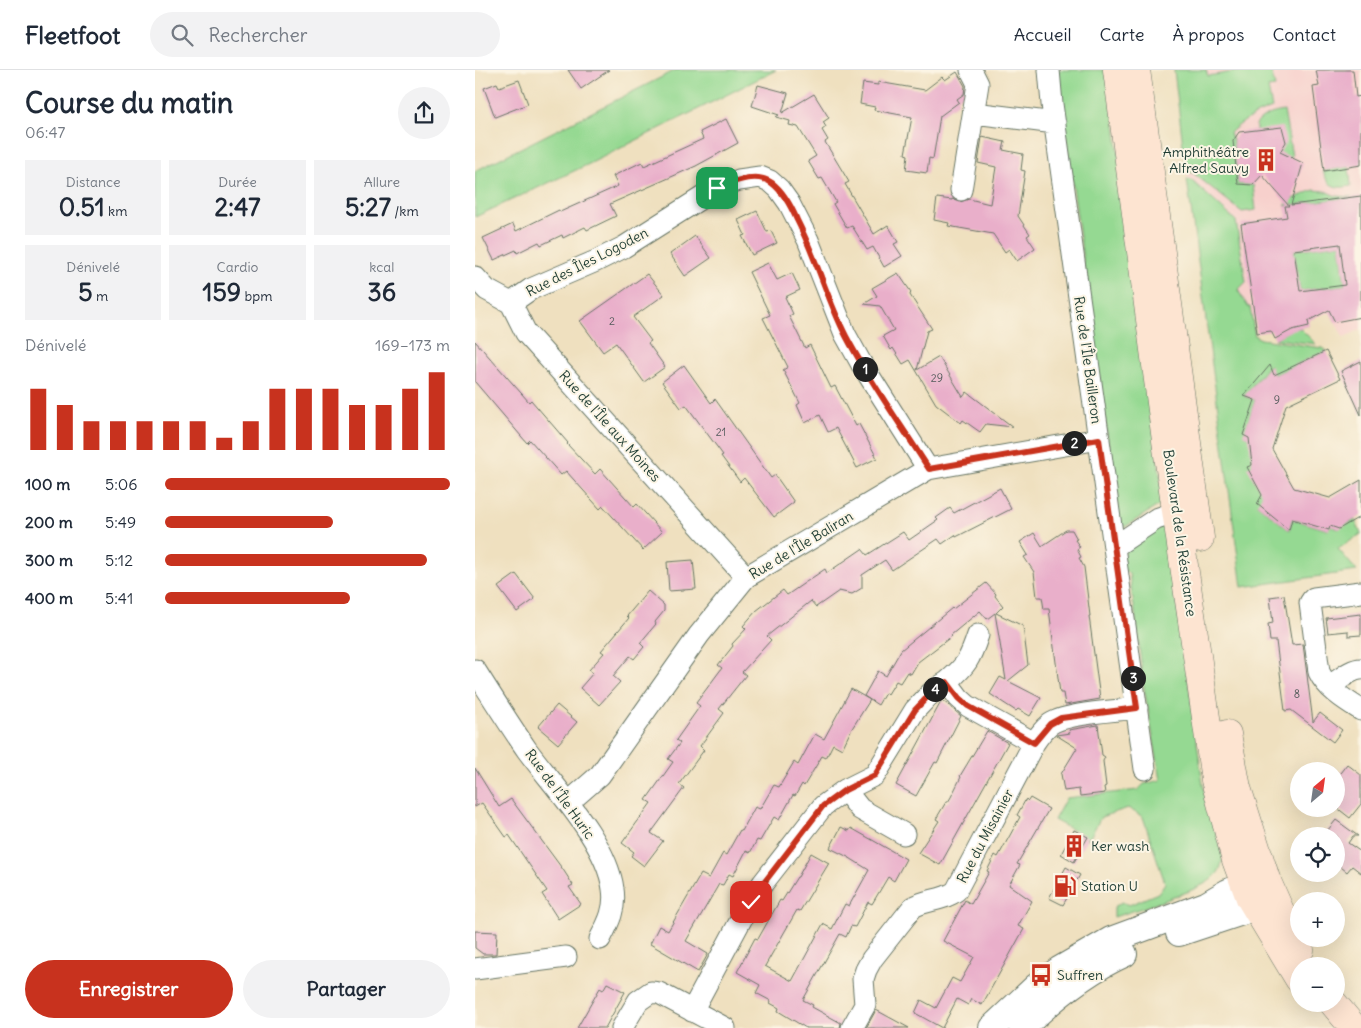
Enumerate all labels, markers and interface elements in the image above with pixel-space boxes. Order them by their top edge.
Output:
search box [150,12,500,57]
text: Fleetfoot [25,20,120,50]
icon: search [168,21,196,49]
text: Rechercher [208,23,307,47]
text: Accueil [1014,23,1072,46]
text: Carte [1100,23,1145,46]
text: À propos [1173,23,1244,46]
text: Contact [1272,23,1336,46]
text: Course du matin [25,85,233,121]
button: share [398,87,450,139]
text: 06:47 [25,122,65,142]
place label: Amphithéâtre Alfred Sauvy [1163,143,1249,177]
building icon: Amphithéâtre Alfred Sauvy [1253,147,1279,173]
pin [696,167,738,209]
text: Distance [66,173,121,191]
text: Durée [218,173,257,191]
text: Allure [364,173,400,191]
icon: arrive [703,174,731,202]
text: 0.51 [59,191,105,223]
text: 2:47 [215,191,260,223]
text: 5:27 [345,191,391,223]
text: km [105,202,128,220]
text: /km [391,202,419,220]
street label: Rue des Îles Logoden [523,223,651,301]
text: Dénivelé [66,258,120,276]
text: Cardio [217,258,258,276]
text: kcal [369,258,394,276]
text: 5 [78,276,93,308]
text: 159 [202,276,241,308]
text: 36 [368,276,396,308]
text: m [93,287,108,305]
text: bpm [241,287,273,305]
street label: Rue de l'Île Bailleron [1070,295,1106,425]
house number: 2 [609,314,615,328]
text: Dénivelé [25,335,86,355]
text: 169–173 m [375,335,450,355]
pin: 1 [853,356,877,382]
text: 1 [863,360,868,378]
street label: Rue de l'Île aux Moines [555,367,665,485]
house number: 29 [931,371,943,385]
house number: 9 [1274,393,1280,407]
house number: 21 [716,425,726,439]
pin: 2 [1061,430,1087,456]
text: 2 [1071,434,1078,452]
street label: Boulevard de la Résistance [1159,448,1201,618]
text: 100 m [25,474,70,494]
text: 5:06 [105,474,138,494]
street label: Rue de l'Île Baliran [746,507,856,583]
text: 200 m [25,512,73,532]
text: 5:49 [105,512,136,532]
text: 300 m [25,550,73,570]
text: 5:12 [105,550,133,570]
text: 400 m [25,588,73,608]
text: 5:41 [105,588,133,608]
pin: 3 [1121,666,1145,690]
text: 3 [1130,669,1137,687]
pin: 4 [923,676,947,702]
text: 4 [931,680,940,698]
house number: 8 [1294,687,1300,701]
street label: Rue de l'Île Huric [521,745,599,843]
north arrow [1290,762,1345,818]
map controls [1290,762,1345,1012]
street label: Rue du Misainier [953,786,1017,886]
button: locate [1290,827,1345,882]
building icon: Ker wash [1061,833,1087,859]
place label: Ker wash [1091,837,1149,855]
fuel station icon: Station U [1052,873,1078,899]
place label: Station U [1081,877,1138,895]
pin [730,881,772,923]
icon: check [737,888,765,916]
button: + [1290,892,1345,947]
button: − [1290,957,1345,1012]
button: Enregistrer [25,960,233,1018]
button: Partager [243,960,450,1018]
bus stop icon: Suffren [1028,962,1054,988]
place label: Suffren [1057,966,1103,984]

